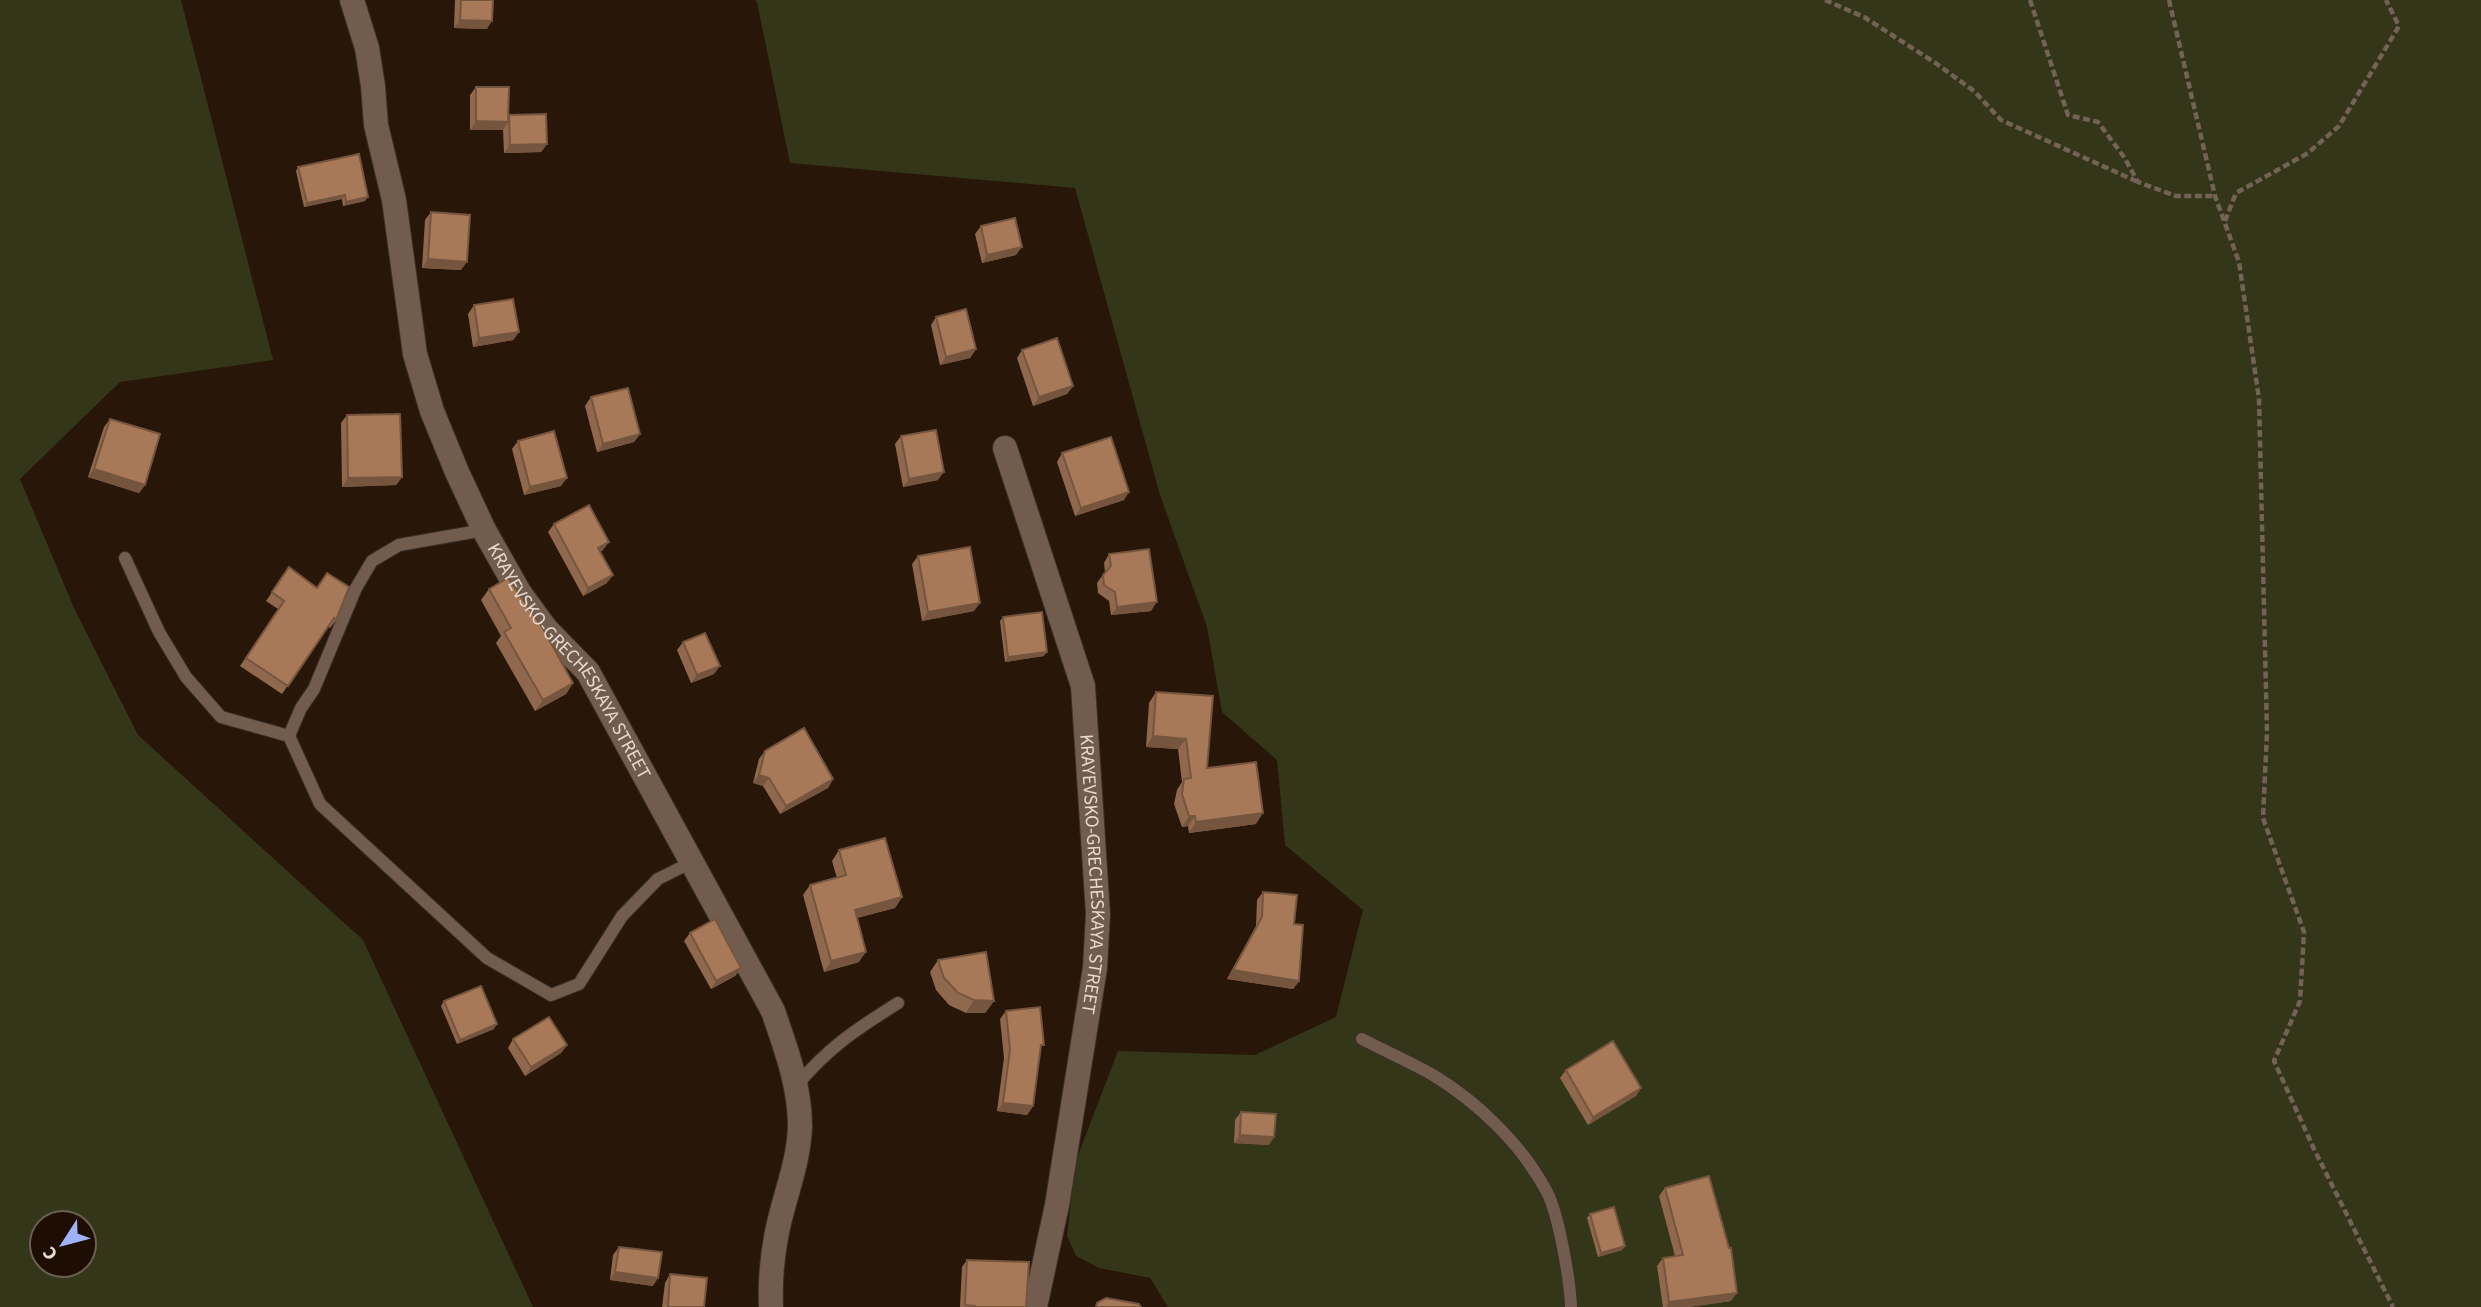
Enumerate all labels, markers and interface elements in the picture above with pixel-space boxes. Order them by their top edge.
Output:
street label: KRAYEVSKO-GRECHESKAYA STREET [481,538,658,784]
street label: KRAYEVSKO-GRECHESKAYA STREET [1073,733,1112,1016]
north arrow [28,1209,98,1279]
text: С [36,1241,65,1266]

